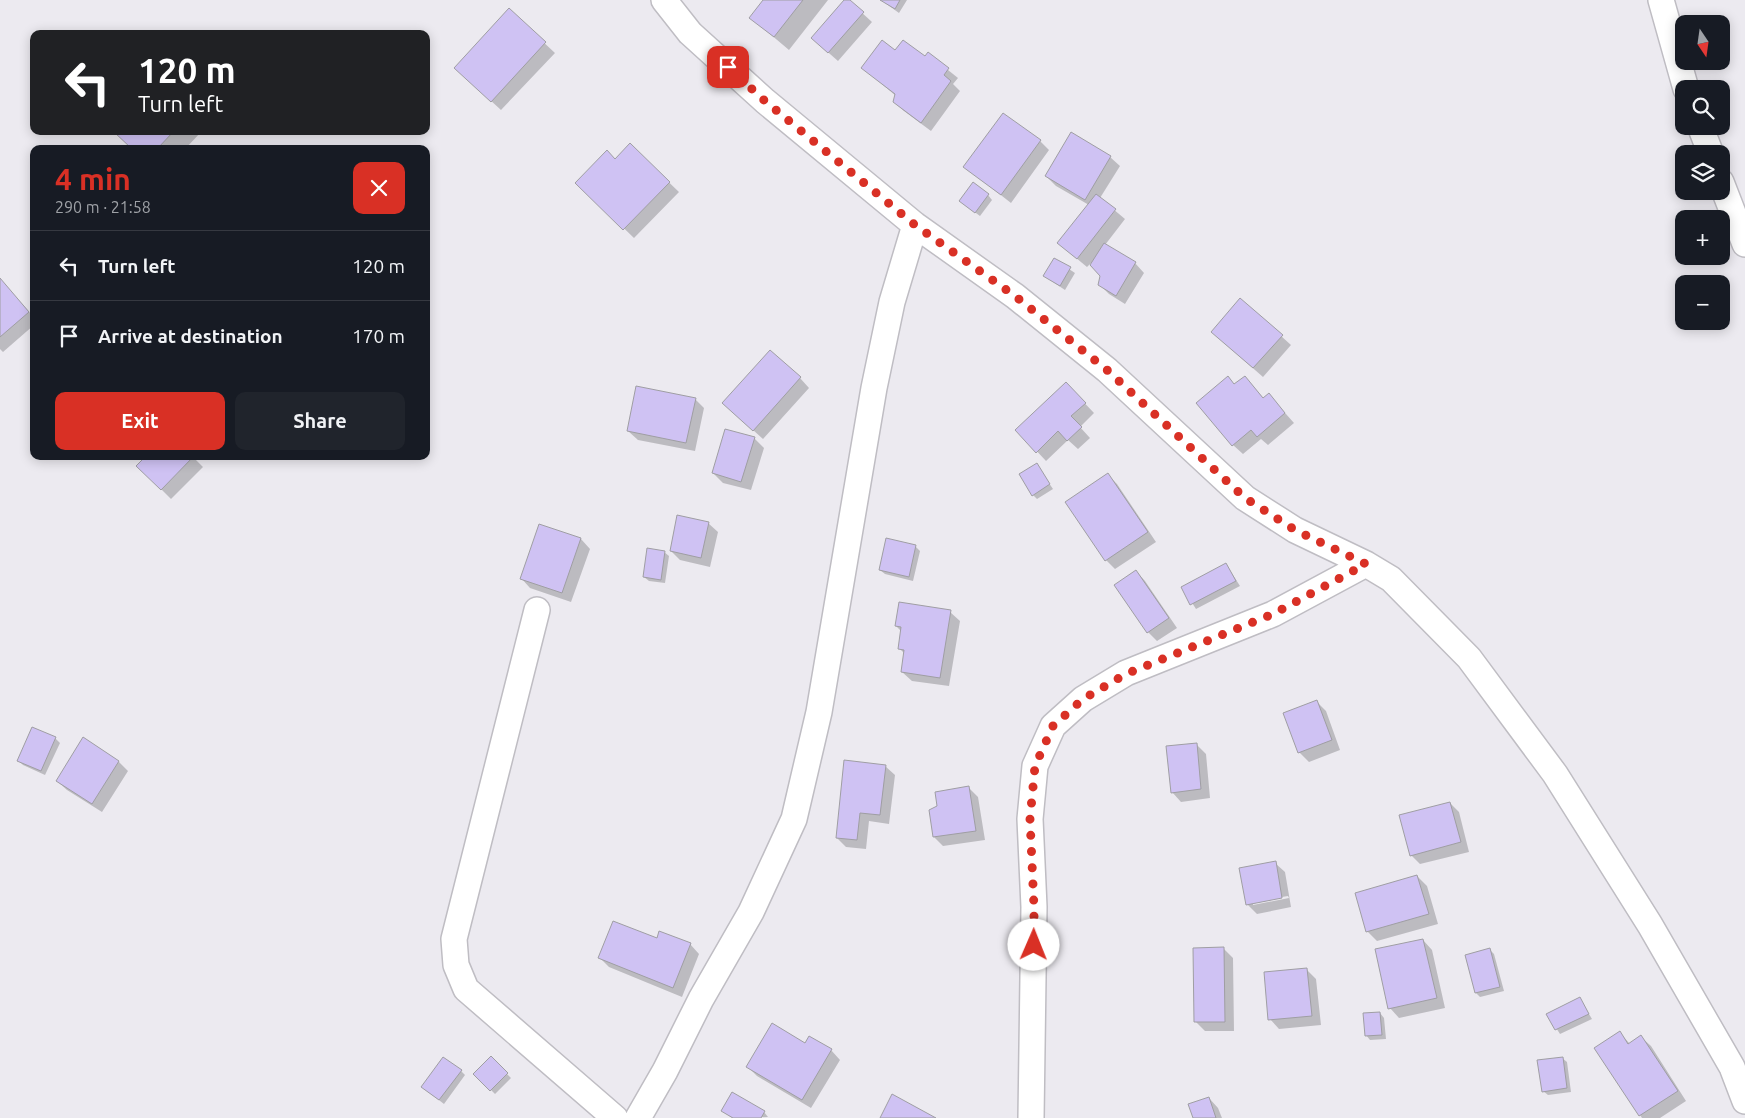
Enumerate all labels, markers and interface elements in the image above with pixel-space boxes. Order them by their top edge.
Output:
north arrow [1675,15,1730,70]
map controls [1675,15,1730,330]
pin [707,46,749,88]
icon: left [55,50,120,115]
text: 120 m [138,50,236,90]
icon: arrive [714,53,742,81]
button: search [1675,80,1730,135]
text: Turn left [138,91,223,116]
button: layers [1675,145,1730,200]
text: 4 min [55,162,131,196]
button: close [353,162,405,214]
text: 290 m · 21:58 [55,198,151,216]
button: + [1675,210,1730,265]
icon: left [55,252,83,280]
text: Turn left [98,255,176,277]
text: 120 m [352,255,405,277]
button: − [1675,275,1730,330]
icon: arrive [55,322,83,350]
text: Arrive at destination [98,325,283,347]
text: 170 m [352,325,405,347]
button: Exit [55,392,225,450]
button: Share [235,392,405,450]
position arrow [1007,918,1059,970]

